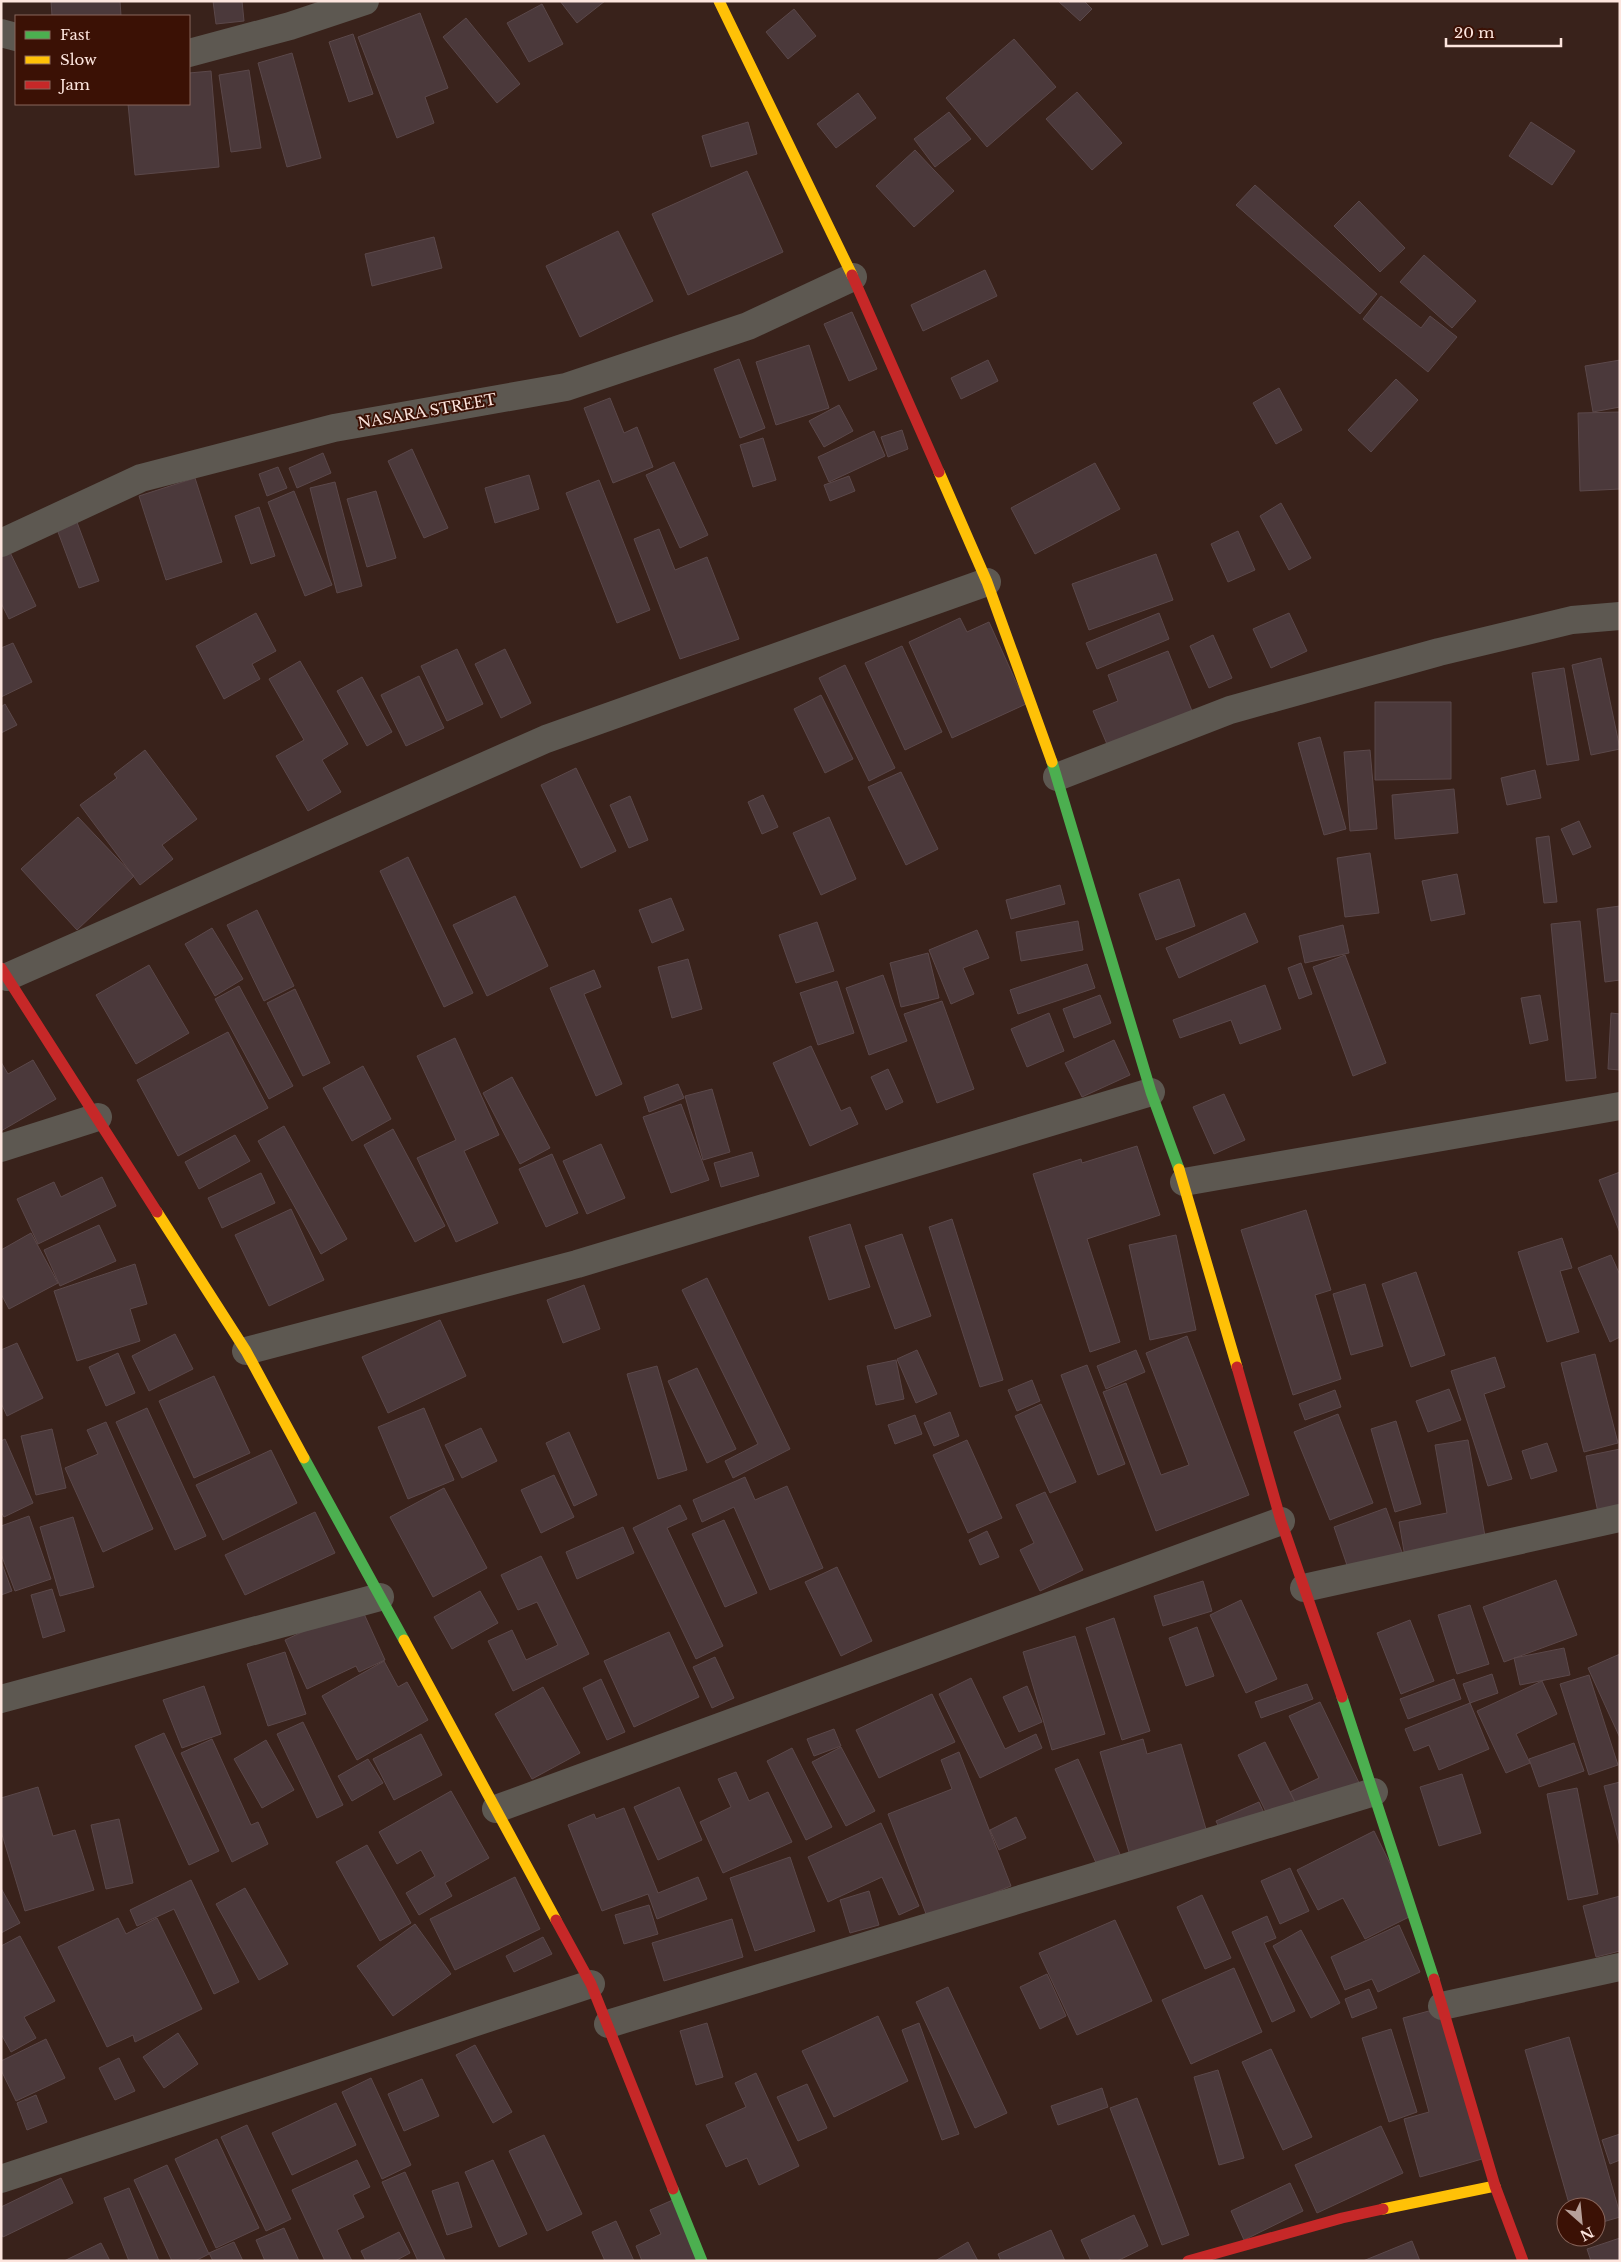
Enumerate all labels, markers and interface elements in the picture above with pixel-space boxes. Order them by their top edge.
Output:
legend [15,15,190,105]
scale bar [1446,15,1561,47]
text: 20 m [1454,23,1494,42]
text: Fast [60,25,91,44]
text: Slow [60,50,97,69]
text: Jam [58,75,90,94]
street label: NASARA STREET [356,389,498,433]
north arrow [1556,2197,1606,2247]
text: N [1577,2223,1597,2245]

